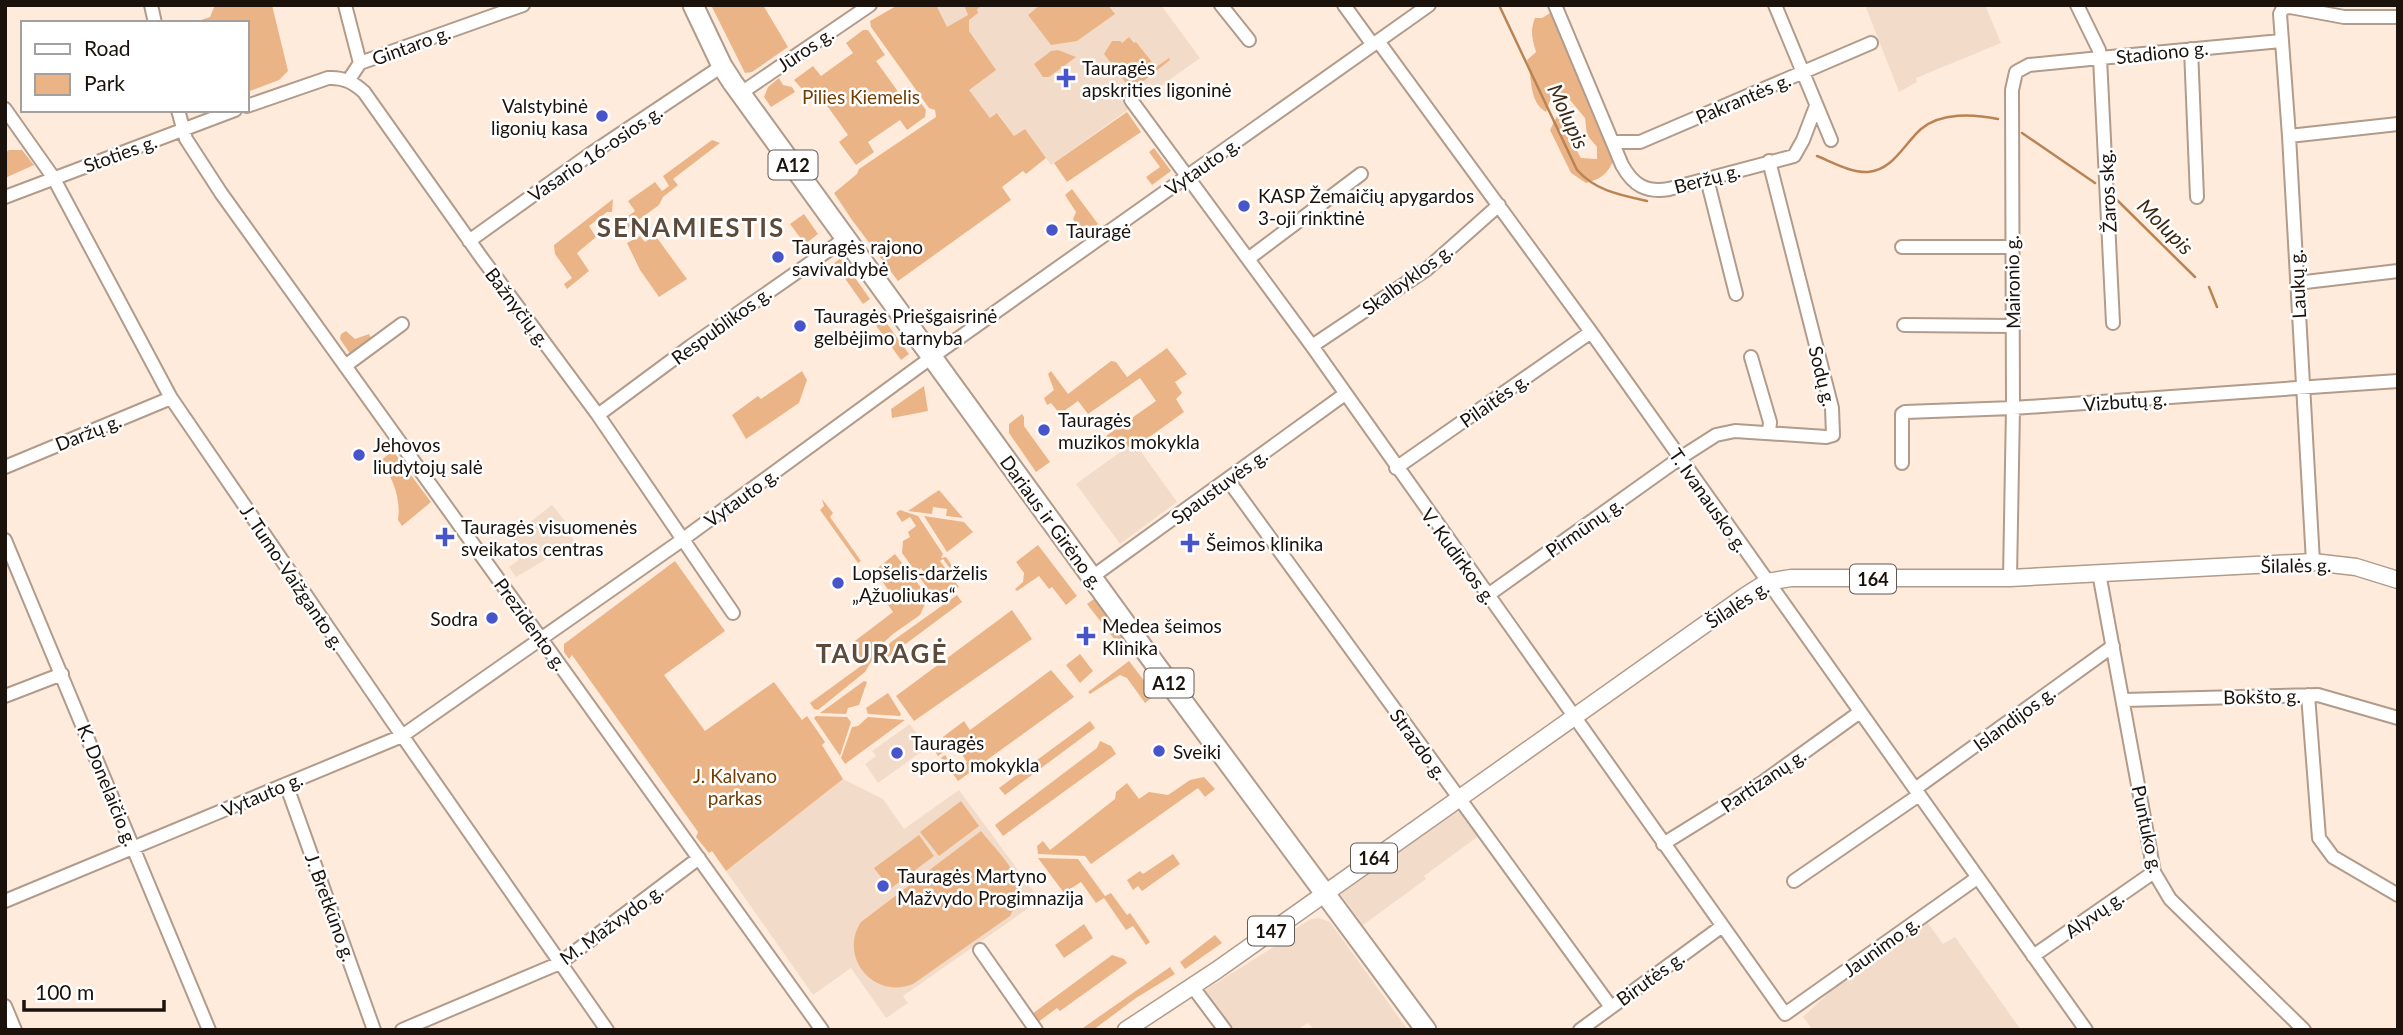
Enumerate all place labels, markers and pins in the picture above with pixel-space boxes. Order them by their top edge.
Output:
place label: Tauragės apskrities ligoninė [1082,56,1232,101]
marker: Tauragės apskrities ligoninė [1056,68,1076,88]
place label: Valstybinė ligonių kasa [491,94,588,139]
marker: Valstybinė ligonių kasa [594,108,610,124]
place label: KASP Žemaičių apygardos 3-oji rinktinė [1258,184,1474,229]
marker: KASP Žemaičių apygardos 3-oji rinktinė [1236,198,1252,214]
place label: Tauragė [1066,219,1131,242]
marker: Tauragė [1044,222,1060,238]
place label: Tauragės rajono savivaldybė [792,235,923,280]
marker: Tauragės rajono savivaldybė [770,249,786,265]
place label: Tauragės Priešgaisrinė gelbėjimo tarnyba [814,304,997,349]
marker: Tauragės Priešgaisrinė gelbėjimo tarnyba [792,318,808,334]
place label: Tauragės muzikos mokykla [1058,408,1200,453]
marker: Tauragės muzikos mokykla [1036,422,1052,438]
place label: Jehovos liudytojų salė [373,433,483,478]
marker: Jehovos liudytojų salė [351,447,367,463]
place label: Tauragės visuomenės sveikatos centras [461,515,637,560]
marker: Tauragės visuomenės sveikatos centras [435,527,455,547]
place label: Šeimos klinika [1206,532,1323,555]
marker: Šeimos klinika [1180,533,1200,553]
place label: Lopšelis-darželis „Ąžuoliukas“ [852,561,988,606]
marker: Lopšelis-darželis „Ąžuoliukas“ [830,575,846,591]
place label: Sodra [430,607,478,630]
marker: Sodra [484,610,500,626]
place label: Medea šeimos Klinika [1102,614,1222,659]
marker: Medea šeimos Klinika [1076,626,1096,646]
place label: Tauragės sporto mokykla [911,731,1039,776]
place label: Sveiki [1173,740,1221,763]
marker: Sveiki [1151,743,1167,759]
marker: Tauragės sporto mokykla [889,745,905,761]
place label: Tauragės Martyno Mažvydo Progimnazija [897,864,1084,909]
marker: Tauragės Martyno Mažvydo Progimnazija [875,878,891,894]

